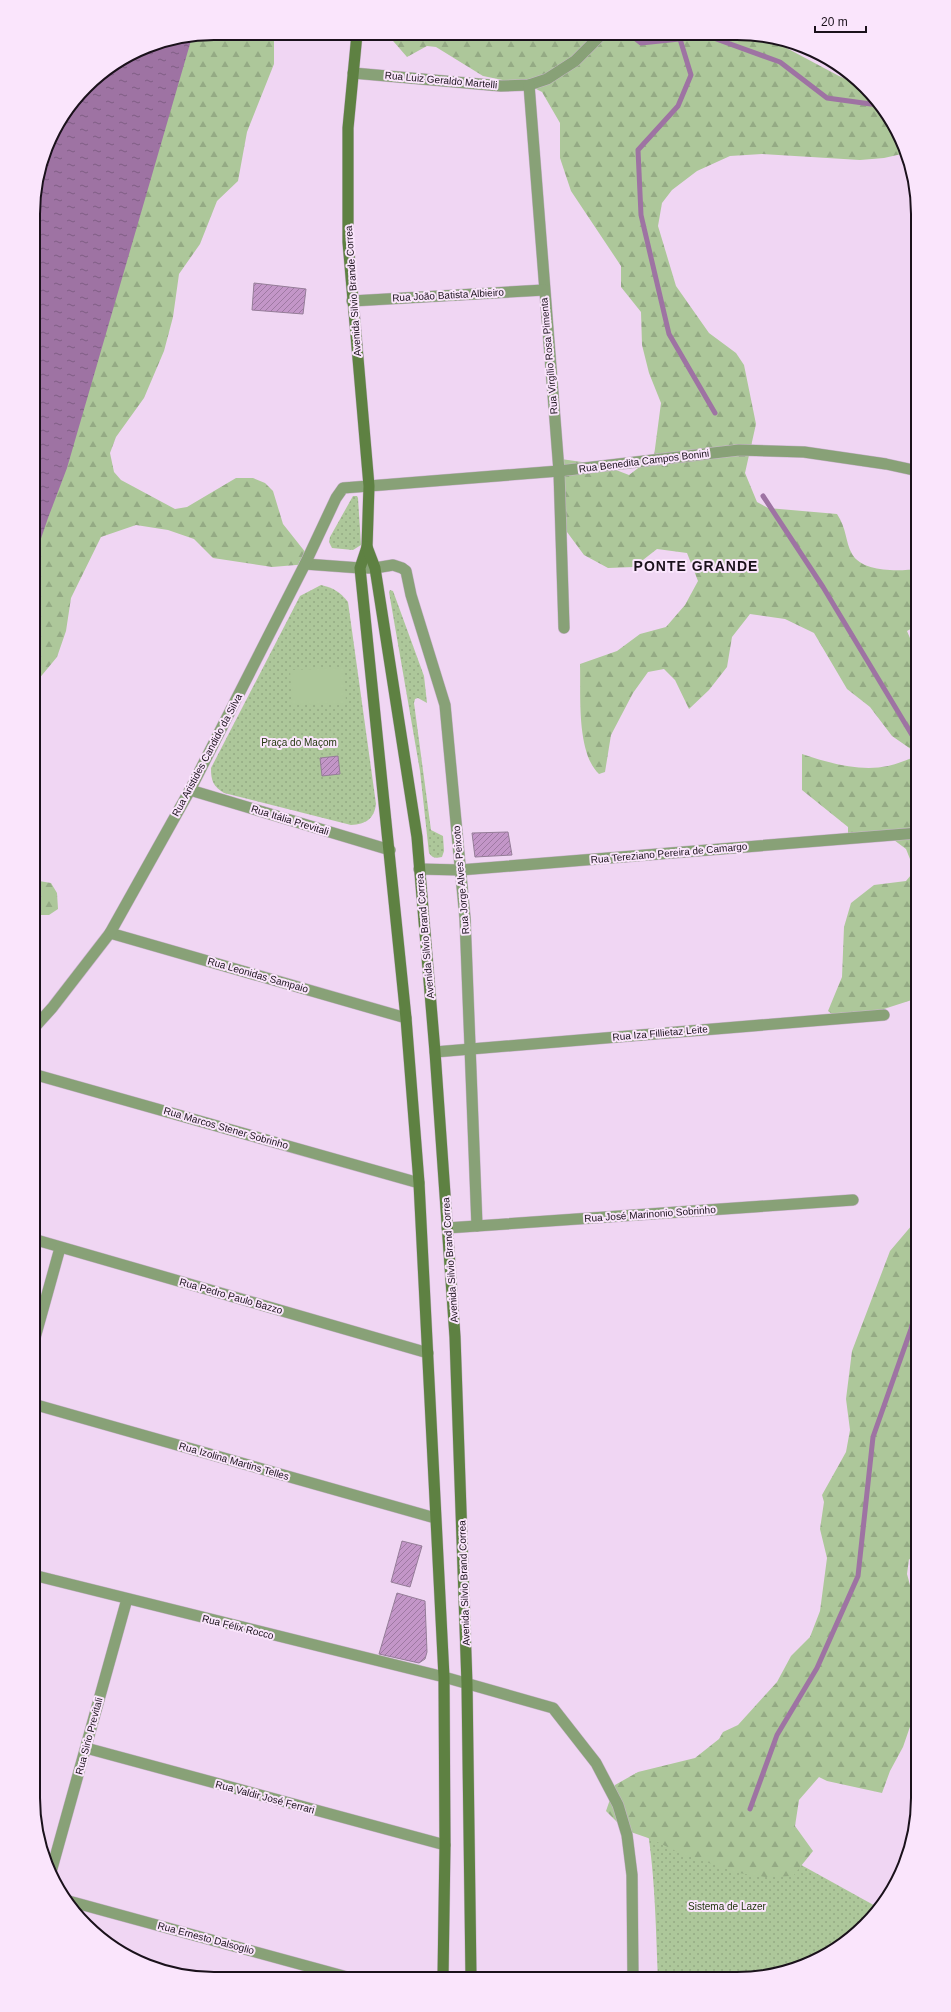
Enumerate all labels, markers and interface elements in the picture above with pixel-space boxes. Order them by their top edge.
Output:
scale bar [815,8,866,34]
text: 20 m [821,15,848,29]
street label: Rua Luiz Geraldo Martelli [384,70,498,90]
street label: Avenida Silvio Brande Correa [343,225,363,357]
street label: Rua João Batista Albieiro [392,287,505,303]
street label: Rua Virgílio Rosa Pimenta [538,297,560,415]
street label: Rua Benedita Campos Bonini [578,448,710,474]
district label: PONTE GRANDE [634,558,758,574]
street label: Rua Aristides Candido da Silva [170,691,244,818]
park label: Praça do Maçom [261,737,337,748]
street label: Rua Itália Previtali [250,803,330,837]
street label: Rua Jorge Alves Peixoto [451,825,471,935]
street label: Rua Tereziano Pereira de Camargo [590,841,748,865]
street label: Avenida Silvio Brand Correa [414,873,436,999]
street label: Rua Leonidas Sampaio [207,955,310,995]
street label: Rua Iza Fillietaz Leite [612,1023,709,1043]
street label: Rua Marcos Stener Sobrinho [162,1105,290,1151]
street label: Avenida Silvio Brand Correa [440,1197,460,1323]
street label: Rua José Marinonio Sobrinho [584,1204,717,1224]
street label: Rua Pedro Paulo Bazzo [178,1276,284,1316]
street label: Rua Izolina Martins Telles [178,1440,290,1482]
street label: Avenida Silvio Brand Correa [456,1520,472,1646]
street label: Rua Félix Rocco [201,1613,275,1641]
street label: Rua Sirio Previtali [73,1696,105,1776]
street label: Rua Valdir José Ferrari [214,1778,316,1816]
park label: Sistema de Lazer [688,1901,767,1912]
street label: Rua Ernesto Dalsoglio [157,1920,256,1956]

